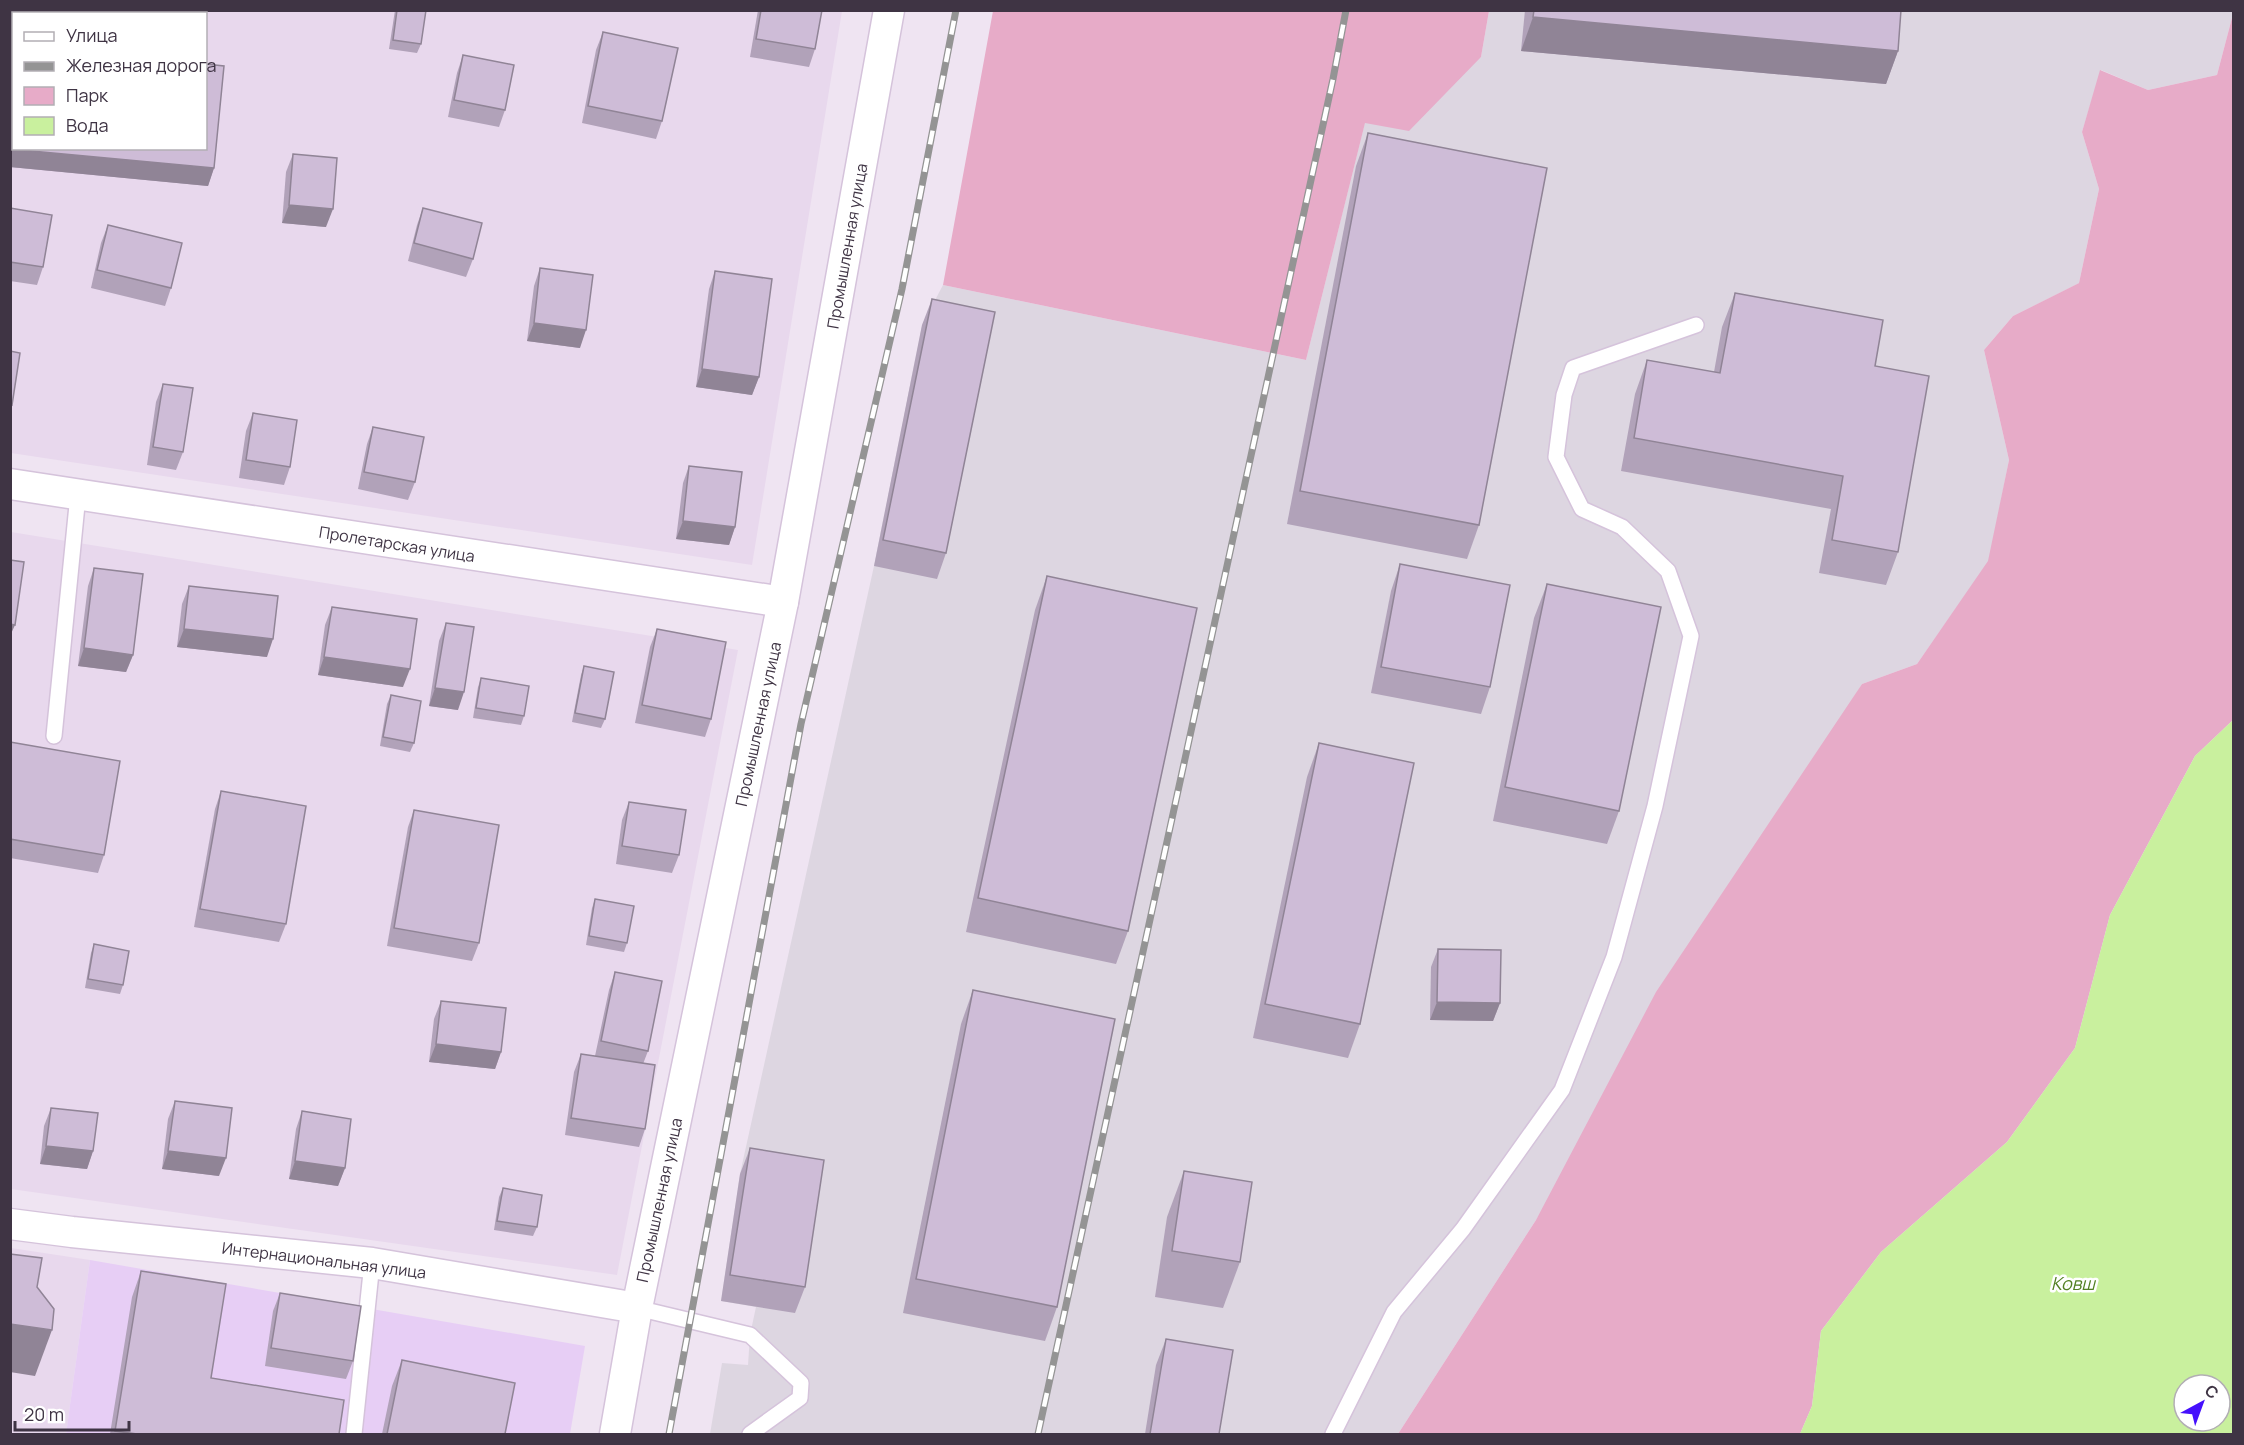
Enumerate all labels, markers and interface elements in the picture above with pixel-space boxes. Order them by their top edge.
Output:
legend [12,12,207,150]
text: Улица [66,23,118,47]
text: Железная дорога [66,53,217,77]
text: Парк [66,83,109,107]
text: Вода [66,113,108,137]
street label: Промышленная улица [822,162,872,330]
street label: Пролетарская улица [317,521,477,567]
street label: Промышленная улица [730,640,786,808]
street label: Промышленная улица [631,1116,687,1284]
street label: Интернациональная улица [221,1237,427,1283]
water label: Ковш [2051,1271,2096,1295]
north arrow [2172,1373,2232,1433]
text: С [2200,1379,2224,1404]
scale bar [15,1394,129,1432]
text: 20 m [24,1402,64,1426]

